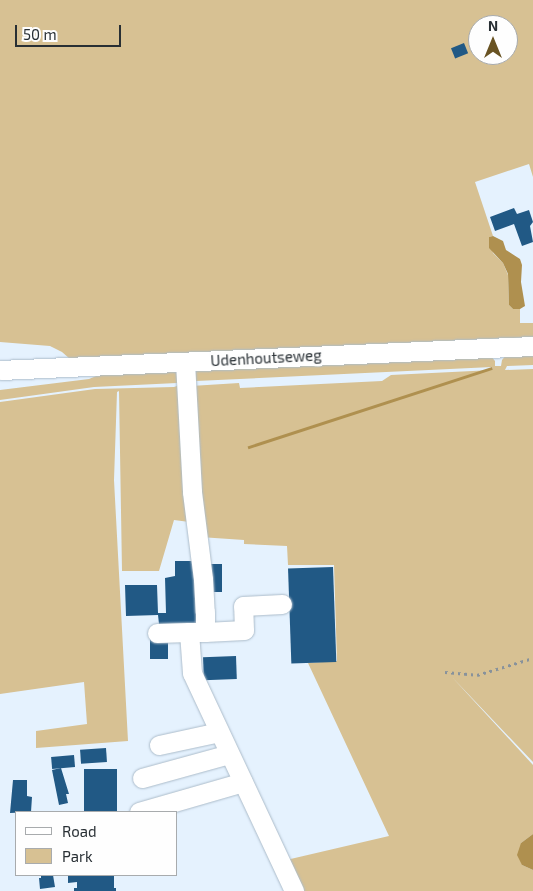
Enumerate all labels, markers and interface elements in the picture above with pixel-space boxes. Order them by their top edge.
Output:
scale bar [18,15,124,47]
north arrow [468,15,518,65]
text: N [488,17,498,34]
text: 50 m [23,25,57,43]
street label: Udenhoutseweg [210,346,322,370]
legend [15,811,178,876]
text: Road [62,822,97,840]
text: Park [62,847,93,865]

